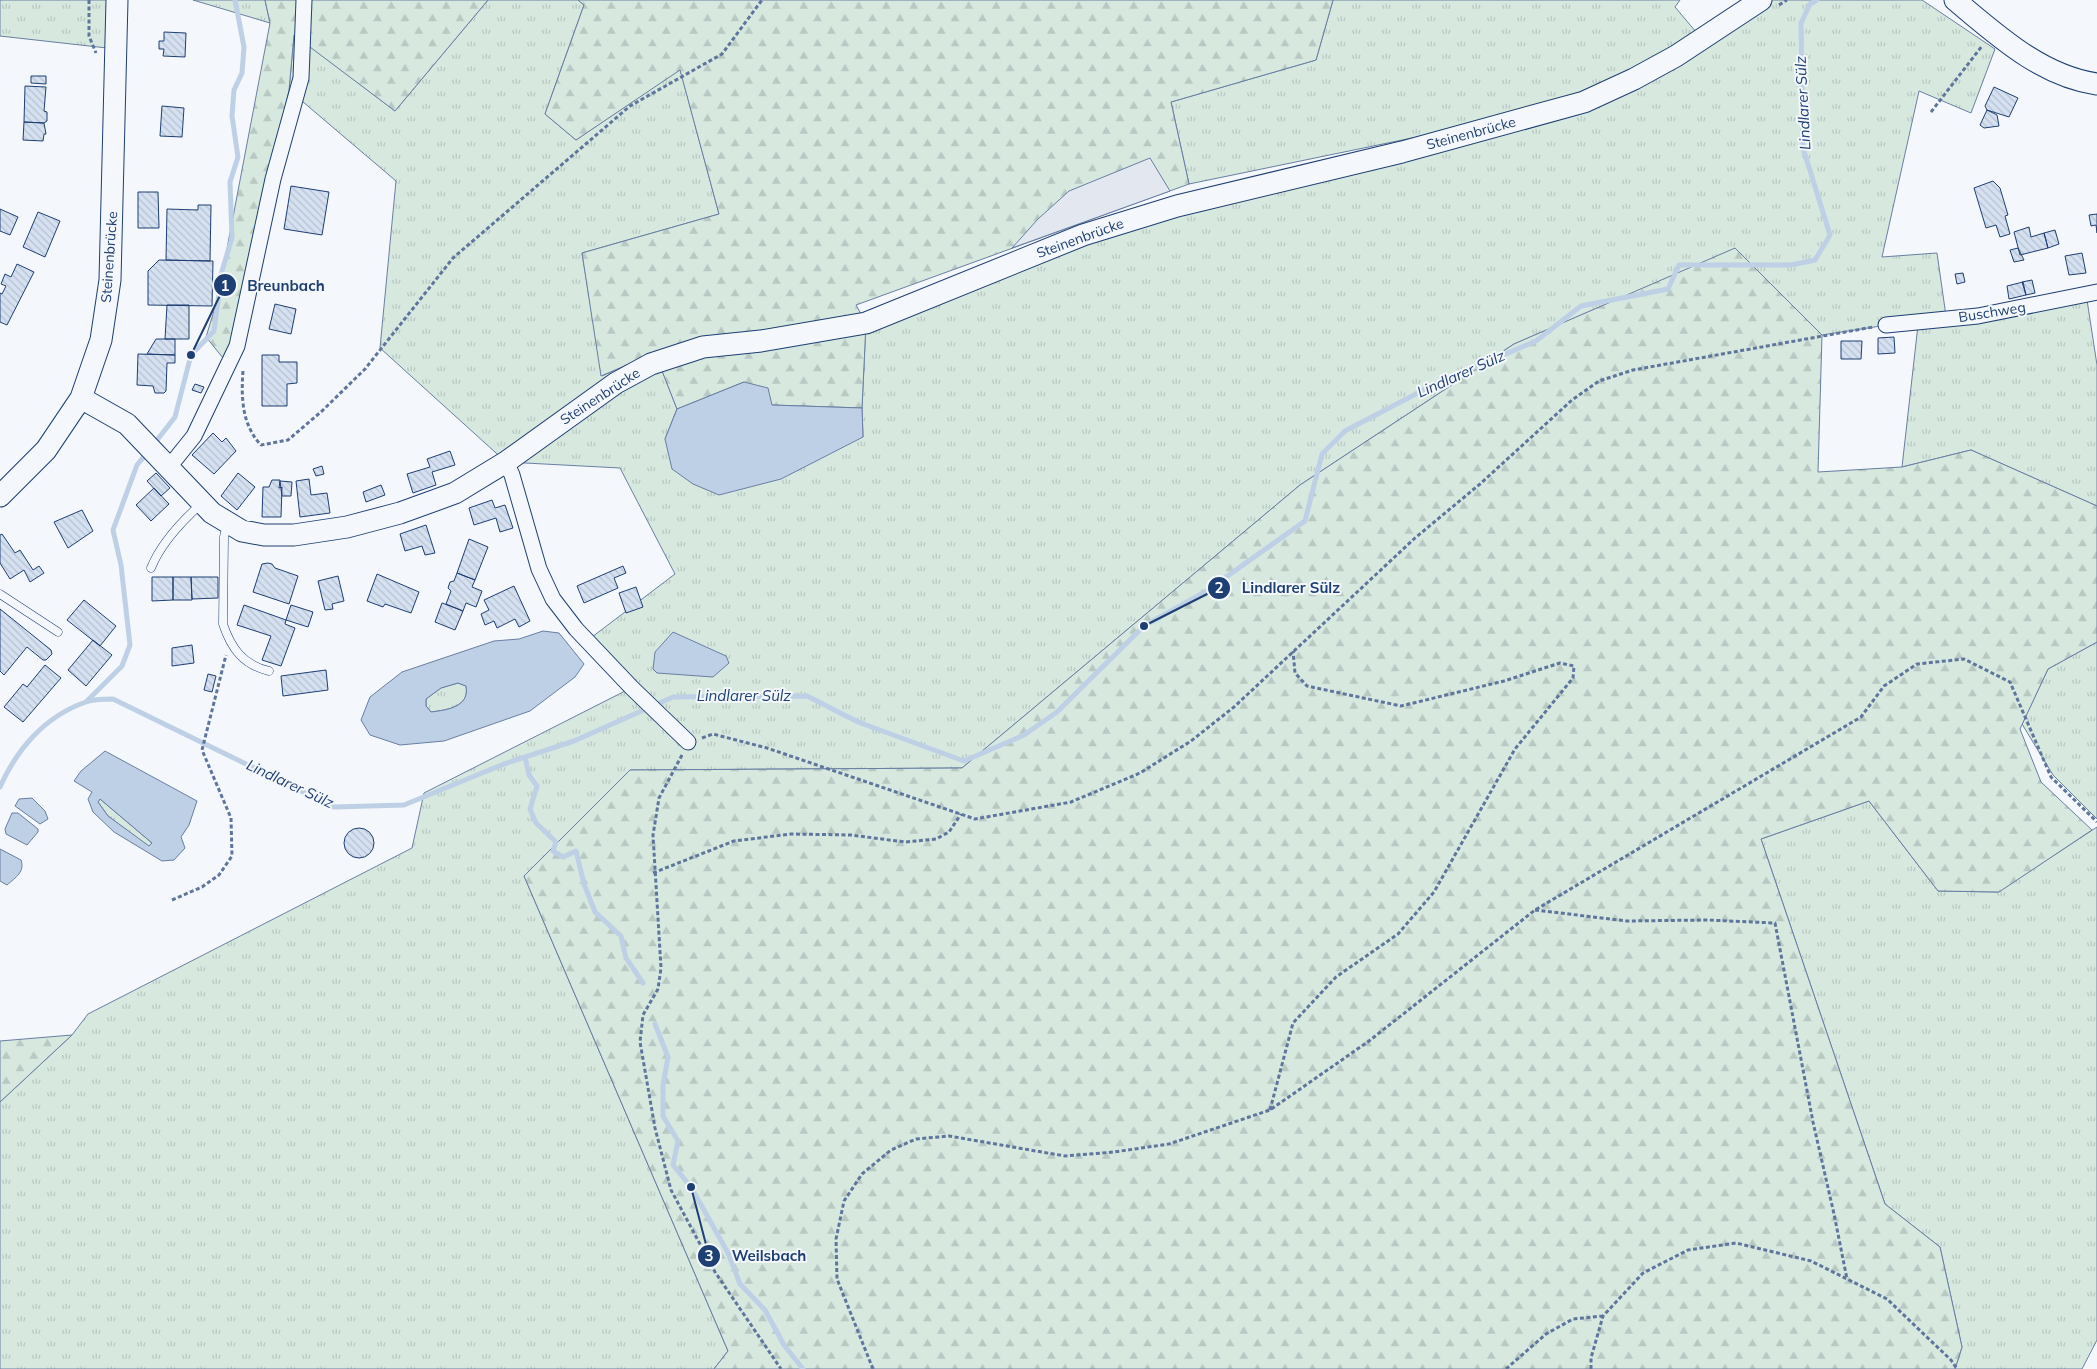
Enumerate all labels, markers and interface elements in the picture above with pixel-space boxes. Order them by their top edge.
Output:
water label: Lindlarer Sülz [1791,55,1814,151]
street label: Steinenbrücke [1424,112,1518,154]
street label: Steinenbrücke [97,211,121,303]
street label: Steinenbrücke [1034,214,1126,262]
callout: Breunbach [212,270,335,300]
text: 1 [220,276,230,295]
text: Breunbach [247,276,325,295]
street label: Buschweg [1957,298,2027,326]
water label: Lindlarer Sülz [1414,346,1508,401]
street label: Steinenbrücke [557,363,643,429]
callout: Lindlarer Sülz [1206,573,1350,603]
text: 2 [1214,578,1224,597]
text: Lindlarer Sülz [1242,578,1340,597]
water label: Lindlarer Sülz [697,686,791,705]
water label: Lindlarer Sülz [243,755,337,812]
callout: Weilsbach [697,1241,816,1271]
text: 3 [704,1246,714,1265]
text: Weilsbach [732,1246,806,1265]

